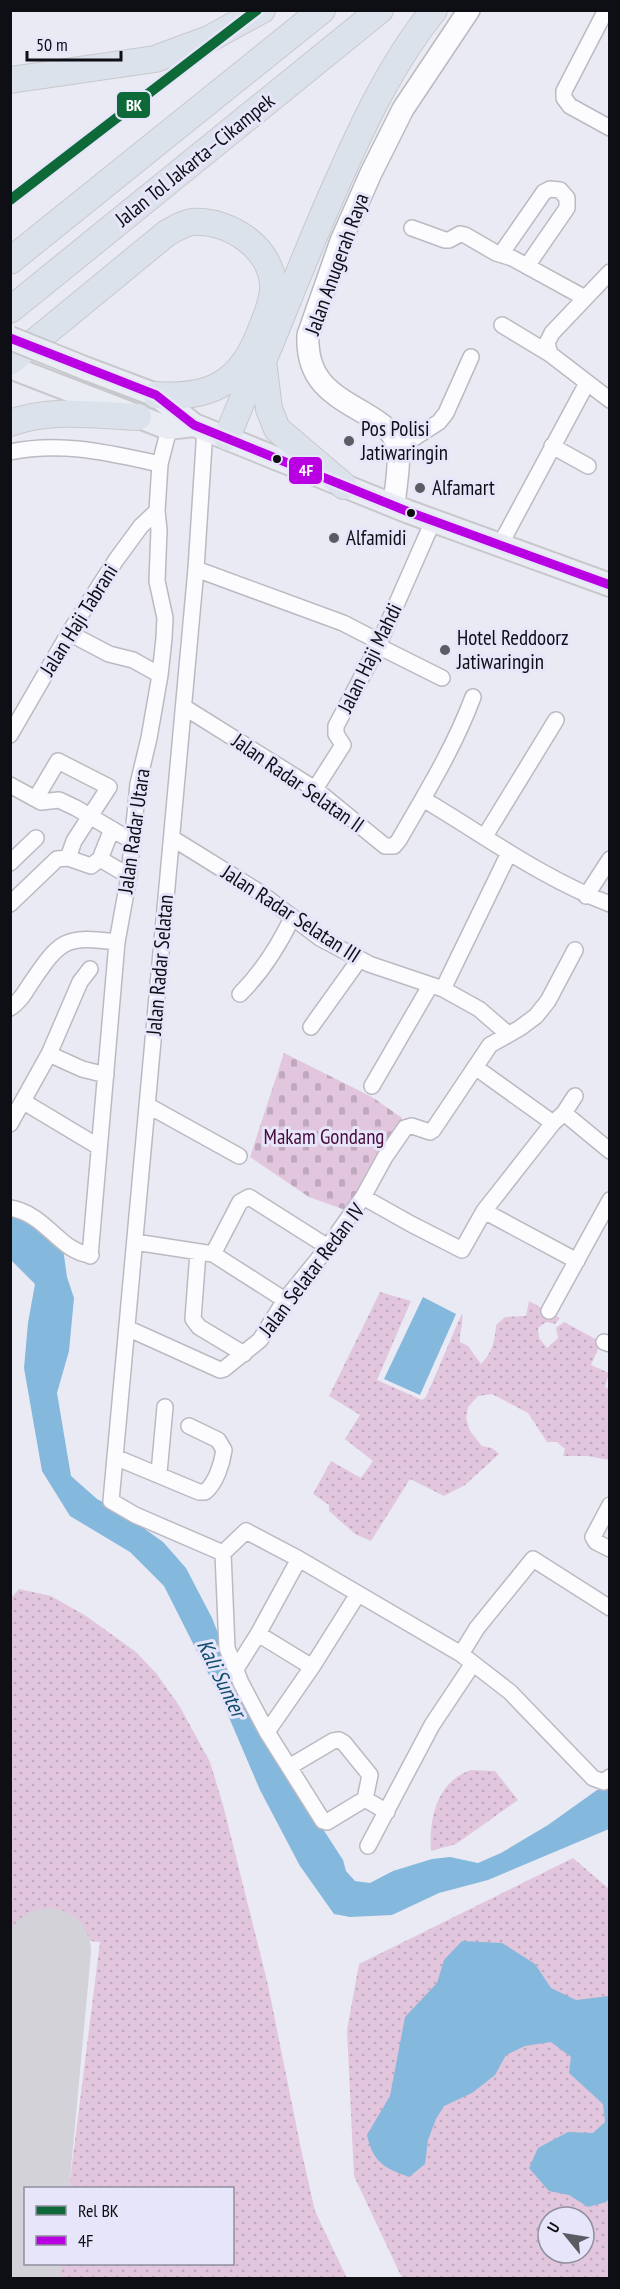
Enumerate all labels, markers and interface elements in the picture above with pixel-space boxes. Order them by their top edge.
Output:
scale bar [27,24,122,62]
text: 50 m [36,33,68,56]
street label: Jalan Tol Jakarta–Cikampek [109,87,280,233]
line badge: BK [116,91,151,119]
text: BK [126,95,143,115]
street label: Jalan Anugerah Raya [298,189,375,339]
place label: Pos Polisi Jatiwaringin [360,415,448,466]
marker: Pos Polisi Jatiwaringin [342,434,356,448]
unlabelled marker [271,453,283,465]
line badge: 4F [288,456,323,485]
text: 4F [299,460,313,480]
place label: Alfamart [432,474,495,501]
marker: Alfamart [413,481,427,495]
unlabelled marker [405,507,417,519]
place label: Alfamidi [346,524,407,551]
marker: Alfamidi [327,531,341,545]
street label: Jalan Haji Tabrani [33,559,123,681]
street label: Jalan Haji Mahdi [331,599,408,718]
place label: Hotel Reddoorz Jatiwaringin [456,624,569,675]
marker: Hotel Reddoorz Jatiwaringin [438,643,452,657]
street label: Jalan Radar Selatan II [226,726,370,838]
street label: Jalan Radar Utara [111,767,156,896]
street label: Jalan Radar Selatan III [216,858,366,968]
street label: Jalan Radar Selatan [140,894,179,1037]
park label: Makam Gondang [264,1123,384,1150]
street label: Jalan Selatar Redan IV [252,1198,371,1342]
water label: Kali Sunter [191,1634,254,1724]
legend [24,2187,234,2265]
text: Rel BK [78,2199,119,2222]
north arrow [536,2205,596,2265]
text: U [542,2219,564,2236]
text: 4F [78,2229,94,2252]

